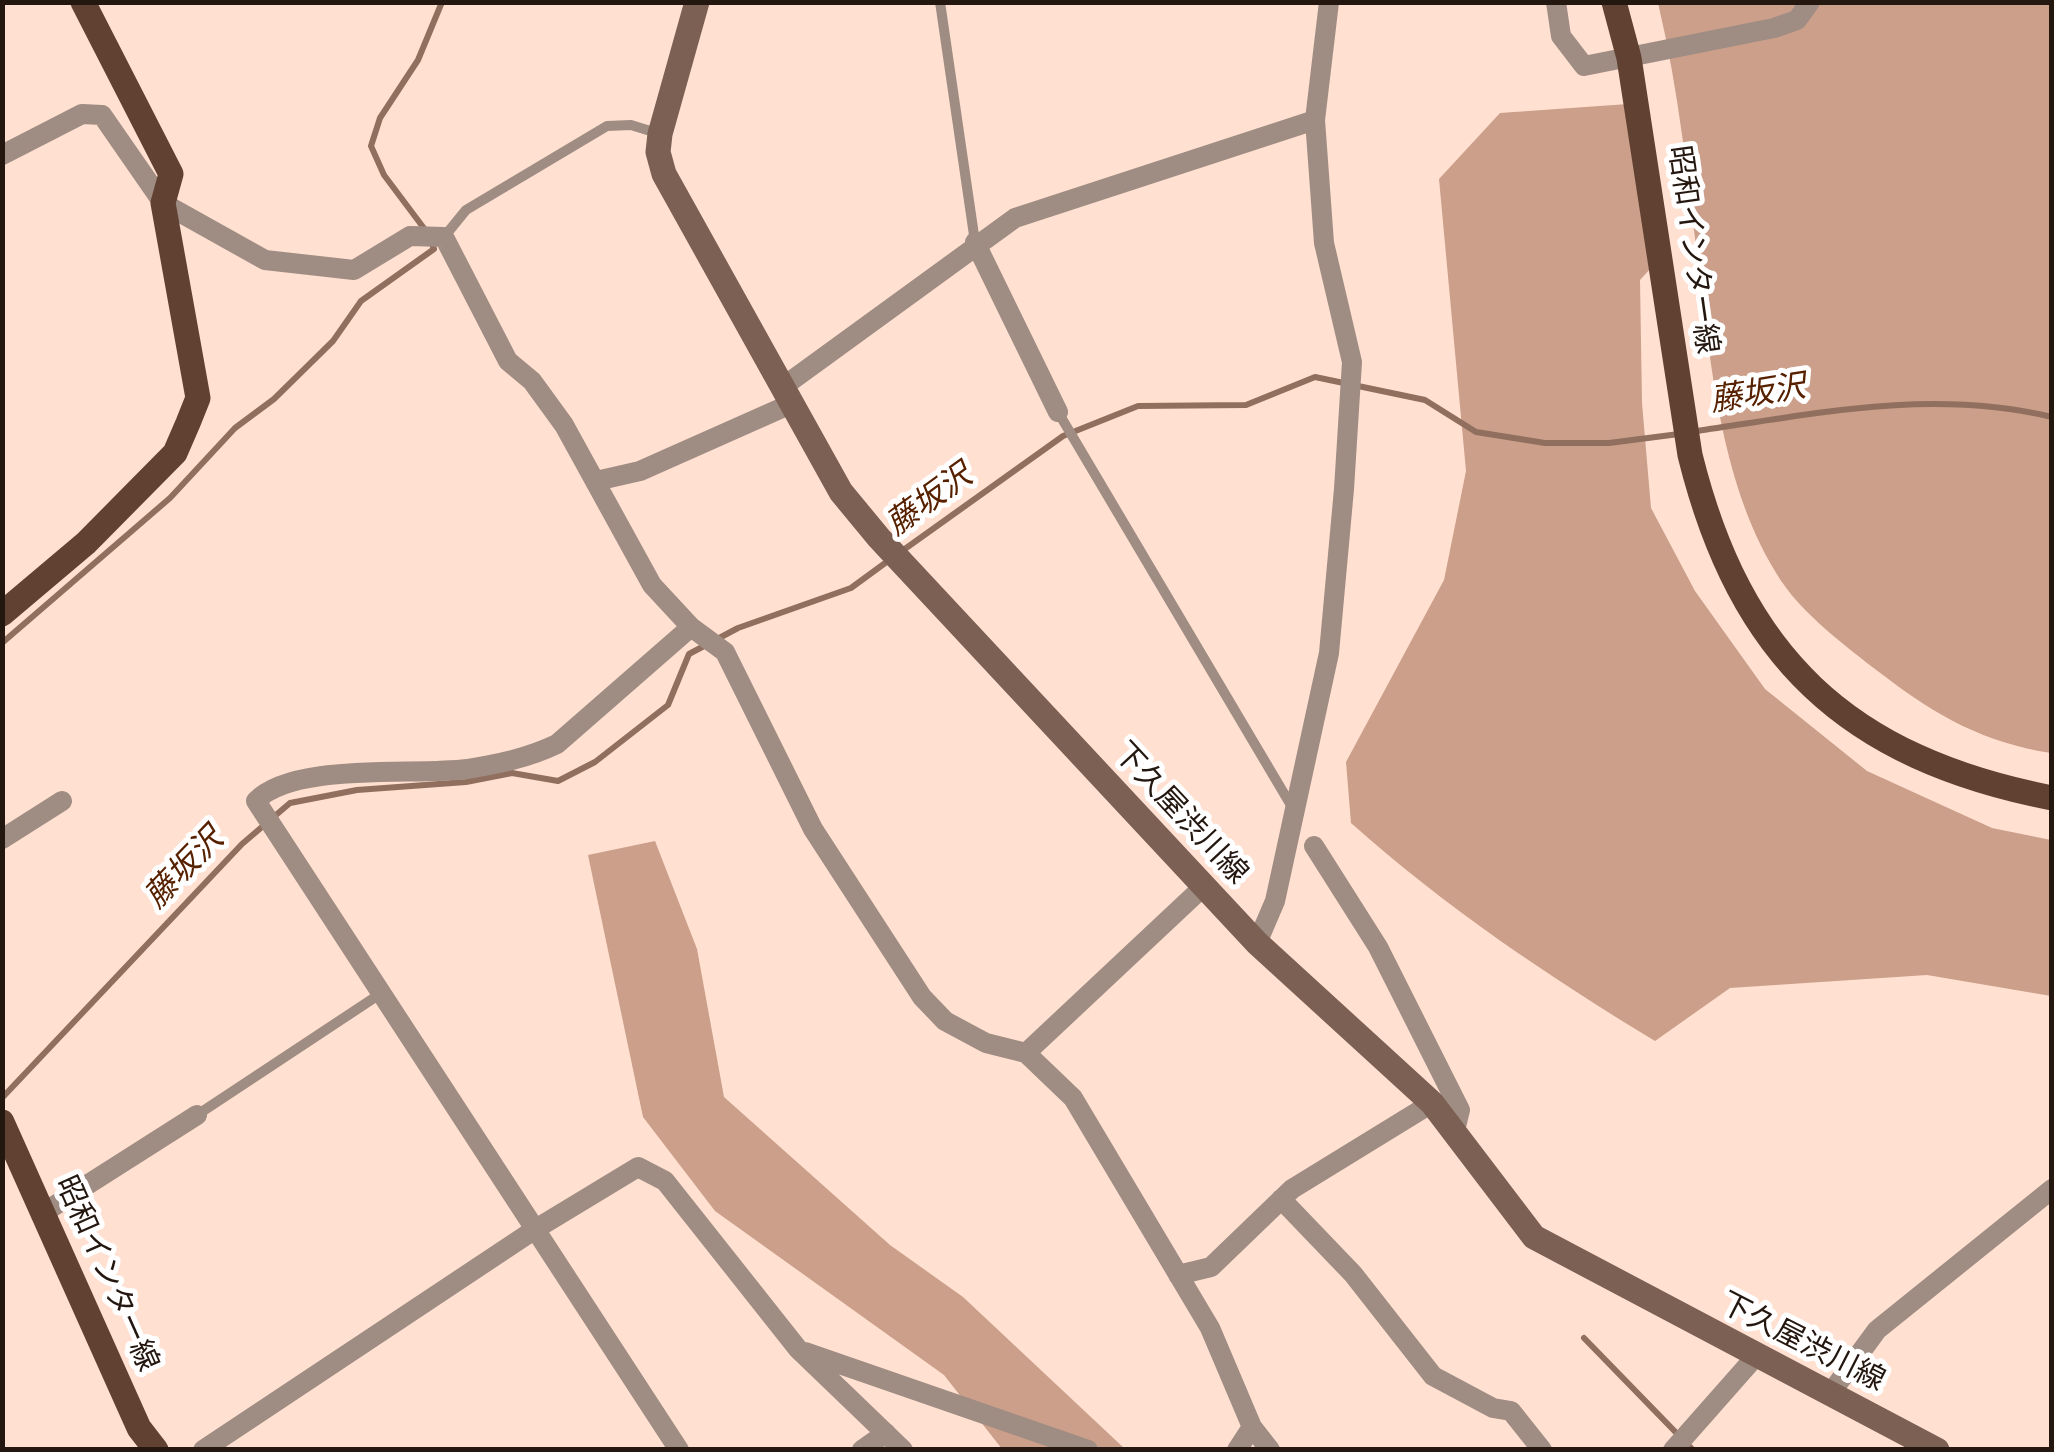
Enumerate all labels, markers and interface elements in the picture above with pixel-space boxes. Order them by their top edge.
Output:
street label: 昭和インター線 [1660,144,1724,356]
water label: 藤坂沢 [1708,369,1808,421]
water label: 藤坂沢 [880,457,980,545]
street label: 下久屋渋川線 [1105,736,1255,892]
water label: 藤坂沢 [138,821,232,917]
street label: 昭和インター線 [47,1171,165,1377]
street label: 下久屋渋川線 [1714,1286,1890,1400]

